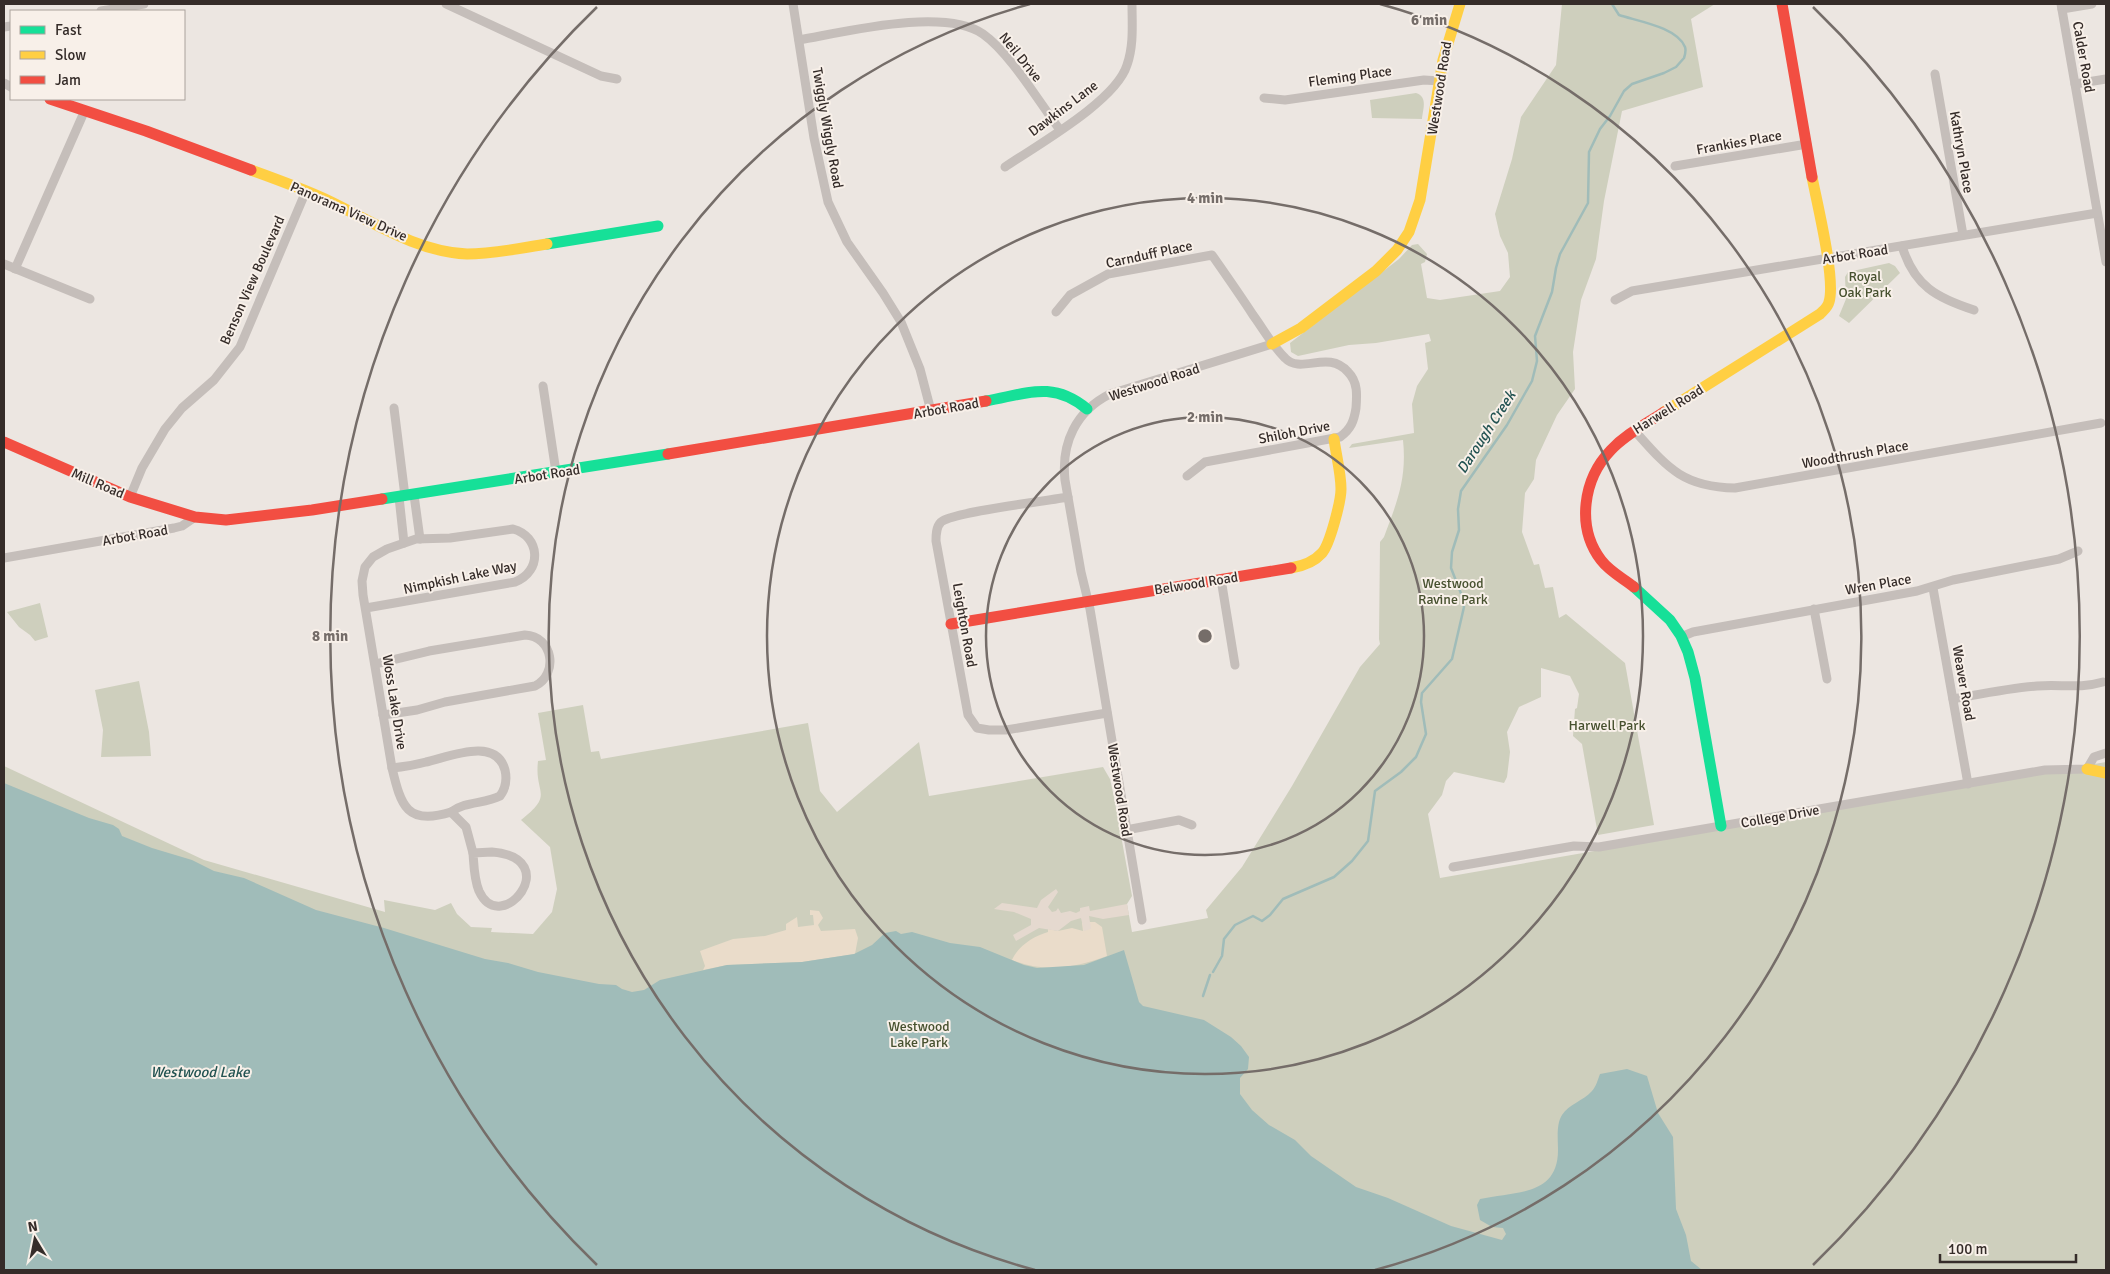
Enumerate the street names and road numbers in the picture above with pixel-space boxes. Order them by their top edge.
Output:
street label: Calder Road [2069,20,2098,94]
street label: Neil Drive [995,29,1046,86]
street label: Westwood Road [1424,40,1455,136]
street label: Fleming Place [1307,62,1393,91]
street label: Twiggly Wiggly Road [809,66,847,190]
street label: Dawkins Lane [1025,77,1101,140]
street label: Kathryn Place [1946,110,1977,195]
street label: Frankies Place [1695,127,1783,158]
street label: Panorama View Drive [288,178,410,245]
street label: Benson View Boulevard [216,213,289,347]
street label: Carnduff Place [1104,237,1194,272]
street label: Arbot Road [1821,241,1889,268]
street label: Westwood Road [1107,360,1202,405]
street label: Harwell Road [1630,381,1707,438]
street label: Arbot Road [912,394,980,423]
street label: Shiloh Drive [1257,417,1331,448]
street label: Woodthrush Place [1800,437,1910,472]
street label: Arbot Road [513,461,581,488]
street label: Mill Road [69,465,127,502]
street label: Arbot Road [101,521,169,550]
street label: Nimpkish Lake Way [402,557,519,598]
street label: Belwood Road [1153,568,1239,598]
street label: Wren Place [1844,570,1913,599]
street label: Leighton Road [949,582,980,669]
street label: Weaver Road [1948,644,1979,722]
street label: Woss Lake Drive [379,653,410,751]
street label: Westwood Road [1104,742,1135,838]
street label: College Drive [1740,801,1821,832]

